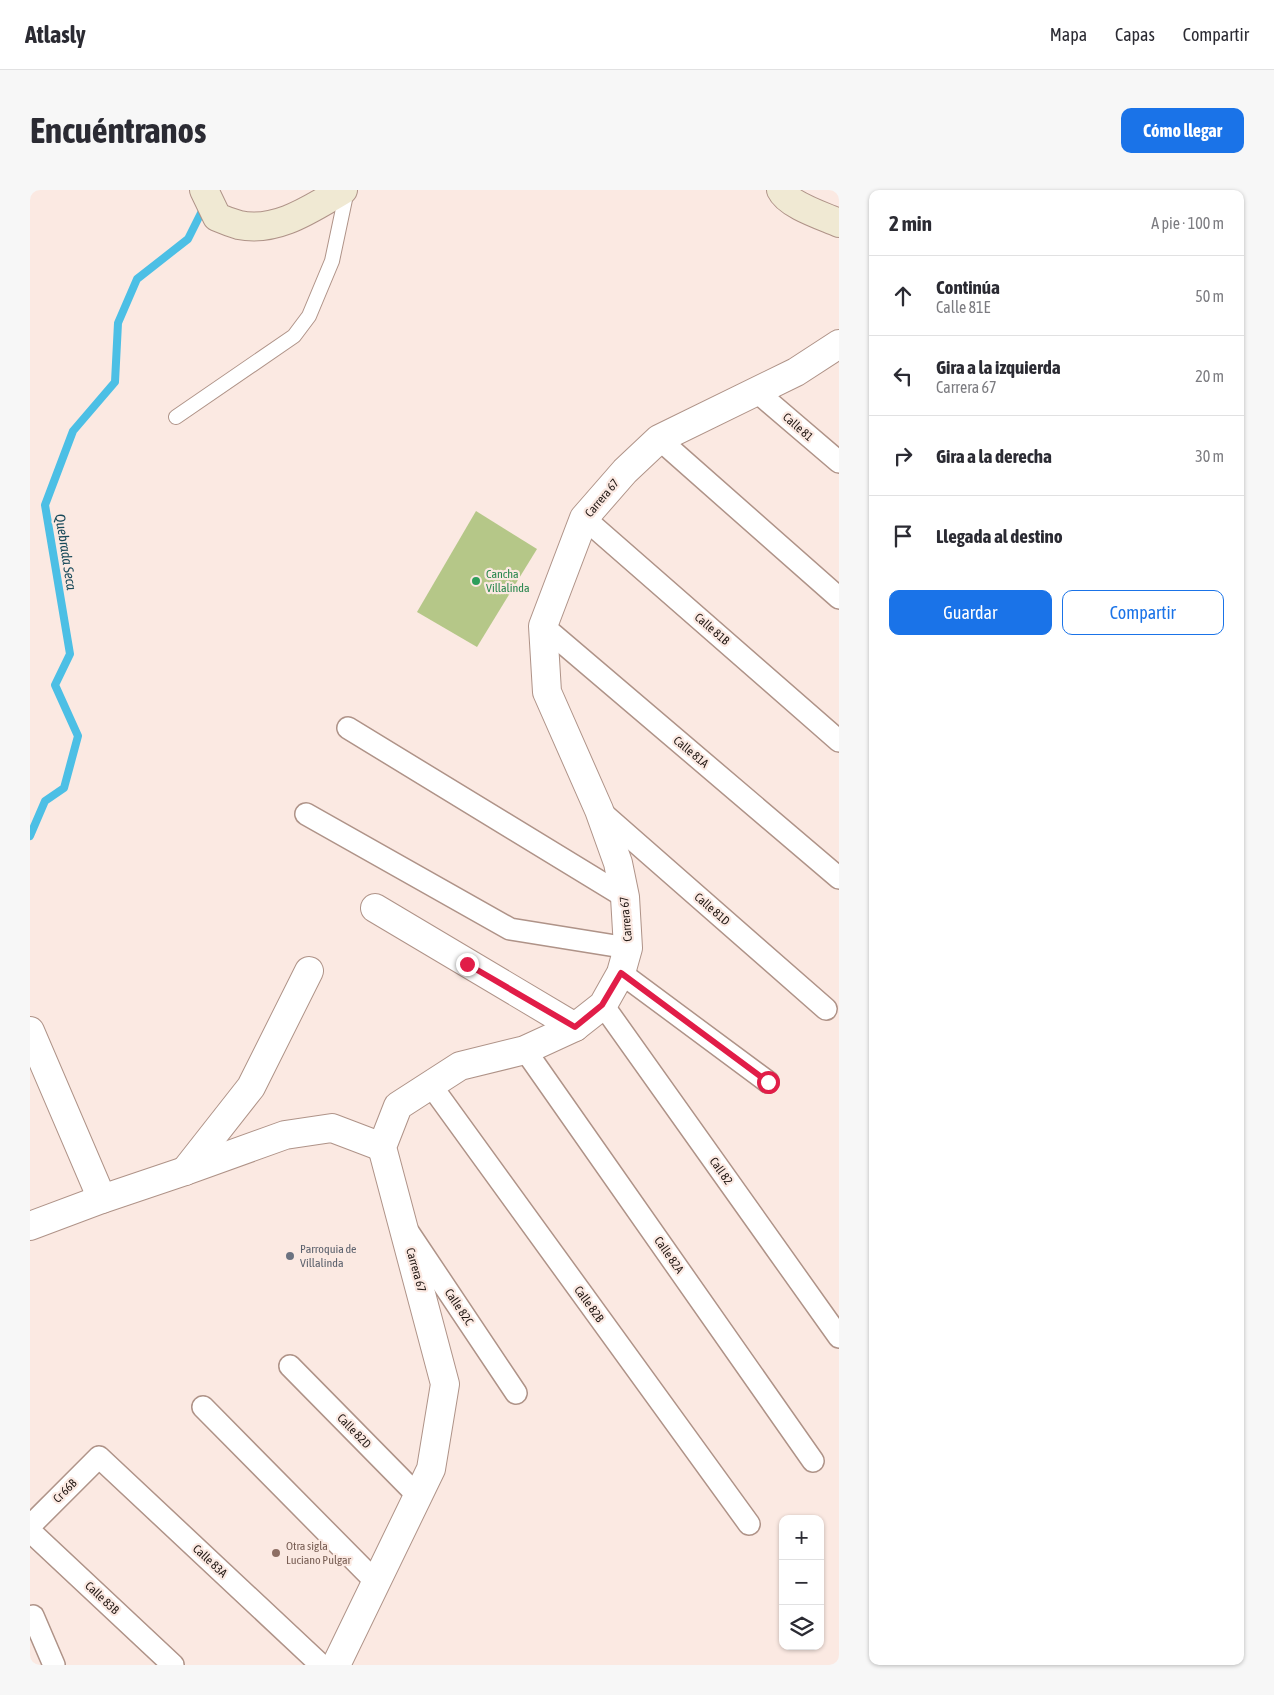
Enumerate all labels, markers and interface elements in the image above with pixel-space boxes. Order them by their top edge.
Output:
text: Atlasly [25,21,86,48]
text: Mapa [1050,24,1087,45]
text: Capas [1115,24,1155,45]
text: Compartir [1183,24,1249,45]
button: Cómo llegar [1121,108,1244,153]
text: Encuéntranos [30,110,206,150]
text: 2 min [889,211,932,235]
text: A pie · 100 m [1151,214,1224,232]
text: Continúa [936,276,1000,298]
icon: ahead [889,282,917,310]
text: 50 m [1195,287,1224,305]
text: Calle 81E [936,298,990,316]
text: Gira a la izquierda [936,356,1061,378]
icon: left [889,362,917,390]
text: 20 m [1195,367,1224,385]
text: Carrera 67 [936,378,996,396]
street label: Calle 81 [780,410,816,444]
icon: right [889,442,917,470]
text: Gira a la derecha [936,445,1052,467]
text: 30 m [1195,447,1224,465]
street label: Carrera 67 [582,476,622,520]
water label: Quebrada Seca [52,513,80,592]
icon: arrive [889,522,917,550]
text: Llegada al destino [936,525,1063,547]
place label: Cancha Villalinda [486,567,530,595]
marker: Cancha Villalinda [470,575,482,587]
button: Guardar [889,590,1052,635]
button: Compartir [1062,590,1224,635]
street label: Calle 81B [692,610,732,648]
street label: Calle 81A [671,733,711,771]
street label: Calle 81D [691,890,733,928]
street label: Carrera 67 [617,895,635,942]
route end [456,953,479,976]
route start [757,1071,780,1094]
street label: Call 82 [707,1155,735,1187]
street label: Calle 82A [651,1234,687,1276]
place label: Parroquia de Villalinda [300,1242,357,1270]
street label: Carrera 67 [403,1246,429,1294]
marker: Parroquia de Villalinda [284,1250,296,1262]
street label: Calle 82B [571,1283,607,1325]
street label: Calle 82C [442,1286,477,1328]
street label: Calle 82D [334,1411,374,1451]
street label: Cr 66B [50,1476,80,1506]
map controls [779,1515,824,1650]
button: + [779,1515,824,1560]
place label: Otra sigla Luciano Pulgar [286,1539,352,1567]
street label: Calle 83A [190,1542,230,1580]
marker: Otra sigla Luciano Pulgar [270,1547,282,1559]
button: − [779,1560,824,1605]
street label: Calle 83B [82,1579,122,1617]
button: layers [779,1605,824,1650]

